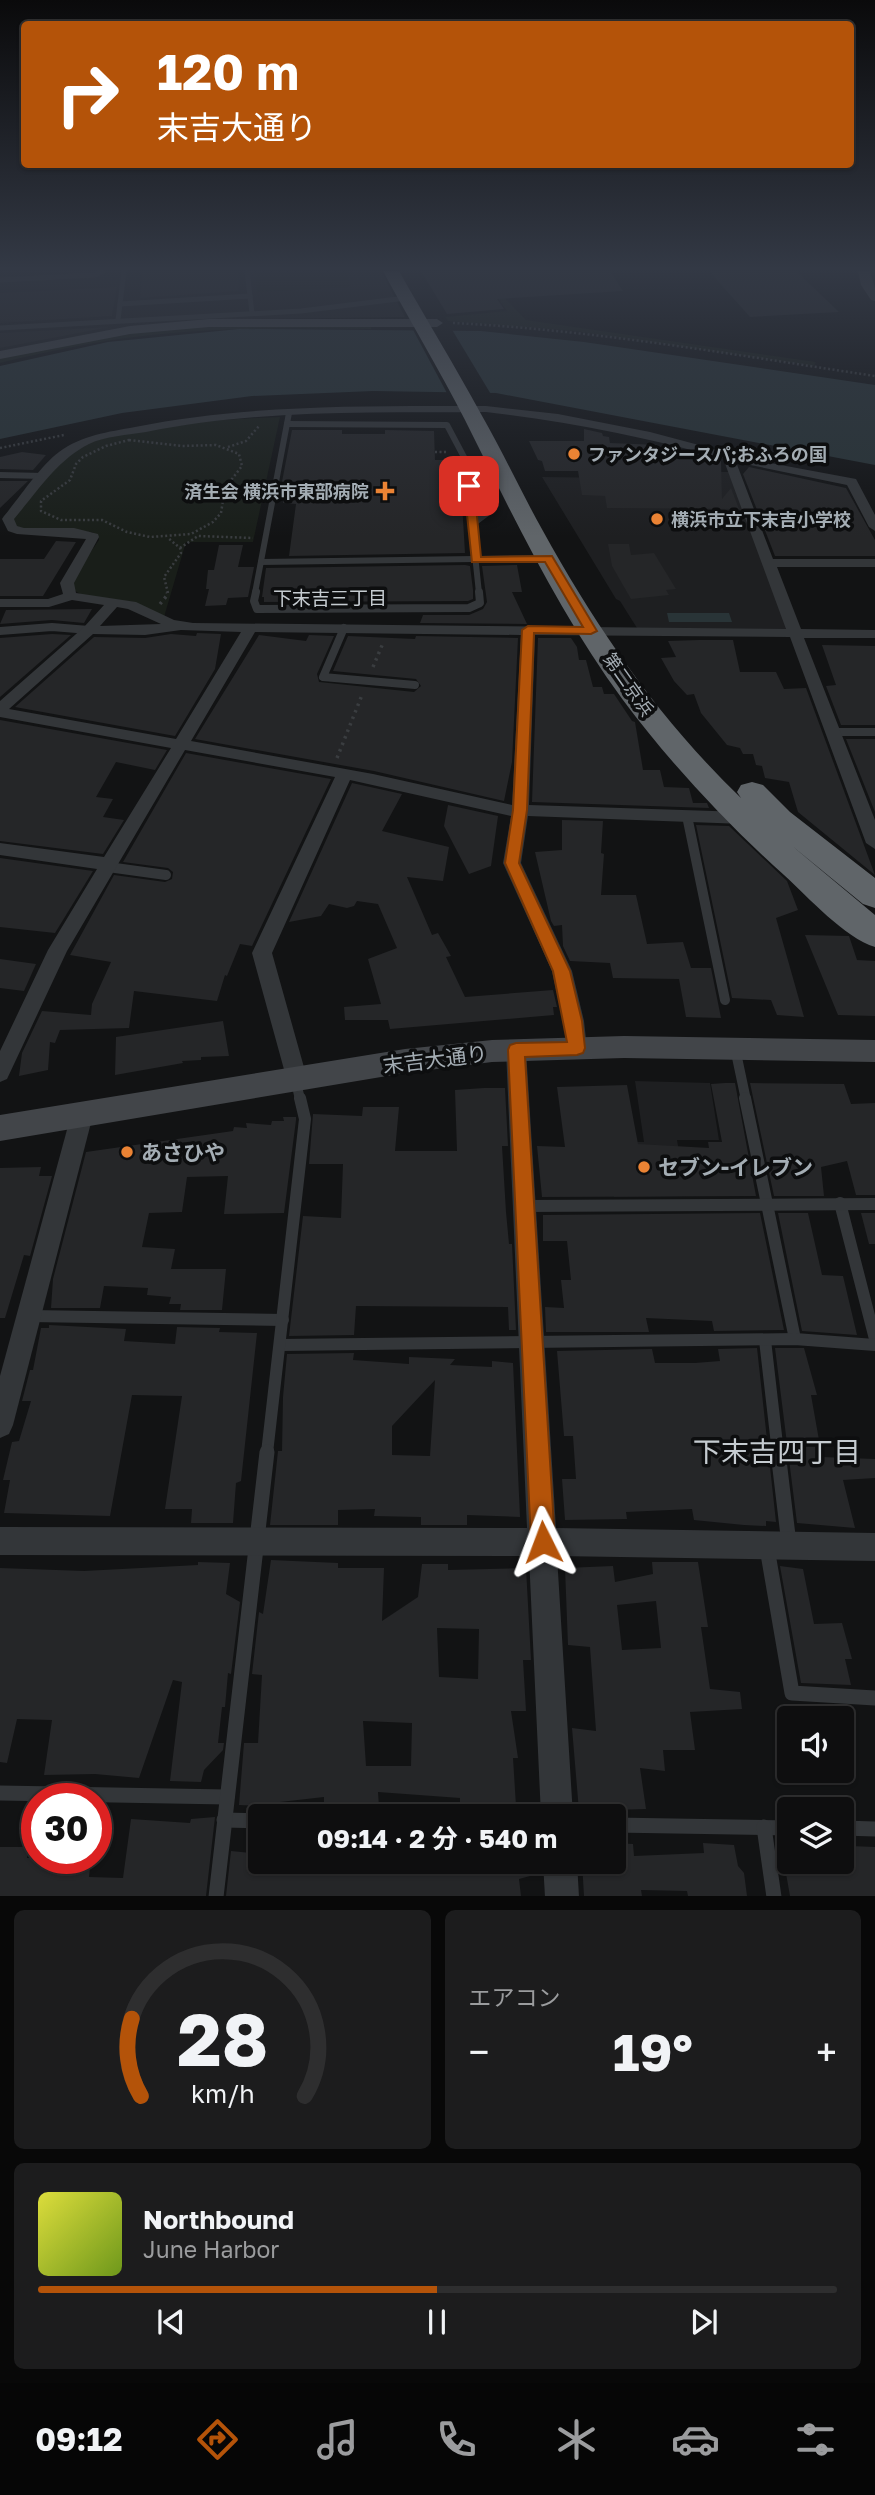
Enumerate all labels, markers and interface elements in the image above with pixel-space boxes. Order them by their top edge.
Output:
text: 120 m [157,42,299,101]
icon: right [42,49,133,140]
text: 末吉大通り [157,108,317,146]
place label: ファンタジースパ;おふろの国 [588,443,827,465]
marker: ファンタジースパ;おふろの国 [566,446,582,462]
pin [439,456,499,516]
icon: arrive [450,467,488,505]
place label: 済生会 横浜市東部病院 [185,480,369,502]
marker: 済生会 横浜市東部病院 [375,481,395,501]
place label: 横浜市立下末吉小学校 [671,508,851,530]
marker: 横浜市立下末吉小学校 [649,511,665,527]
district label: 下末吉三丁目 [273,586,387,609]
street label: 第二京浜 [599,648,659,720]
street label: 末吉大通り [381,1040,489,1078]
place label: あさひや [141,1139,225,1165]
marker: あさひや [119,1144,135,1160]
place label: セブン-イレブン [658,1154,813,1180]
marker: セブン-イレブン [636,1159,652,1175]
district label: 下末吉四丁目 [693,1435,861,1468]
position arrow [506,1505,580,1579]
map controls [777,1706,854,1874]
button: sound [777,1706,854,1783]
speed limit sign: 30 [21,1783,112,1874]
button: layers [777,1797,854,1874]
text: 09:14 · 2 分 · 540 m [317,1823,557,1854]
text: エアコン [469,1983,561,2011]
text: 28 [177,1995,268,2082]
text: 19° [613,2020,693,2082]
text: − [469,2029,489,2074]
text: + [816,2029,837,2074]
text: km/h [190,2077,254,2108]
text: Northbound [143,2204,294,2235]
text: June Harbor [143,2235,279,2263]
icon: previous [152,2303,190,2341]
icon: pause [418,2303,456,2341]
icon: next [685,2303,723,2341]
icon: directions [193,2415,242,2464]
icon: music [313,2415,362,2464]
icon: phone [432,2415,481,2464]
icon: climate [552,2415,601,2464]
icon: car [671,2415,720,2464]
icon: filters [791,2415,840,2464]
text: 09:12 [35,2420,123,2458]

